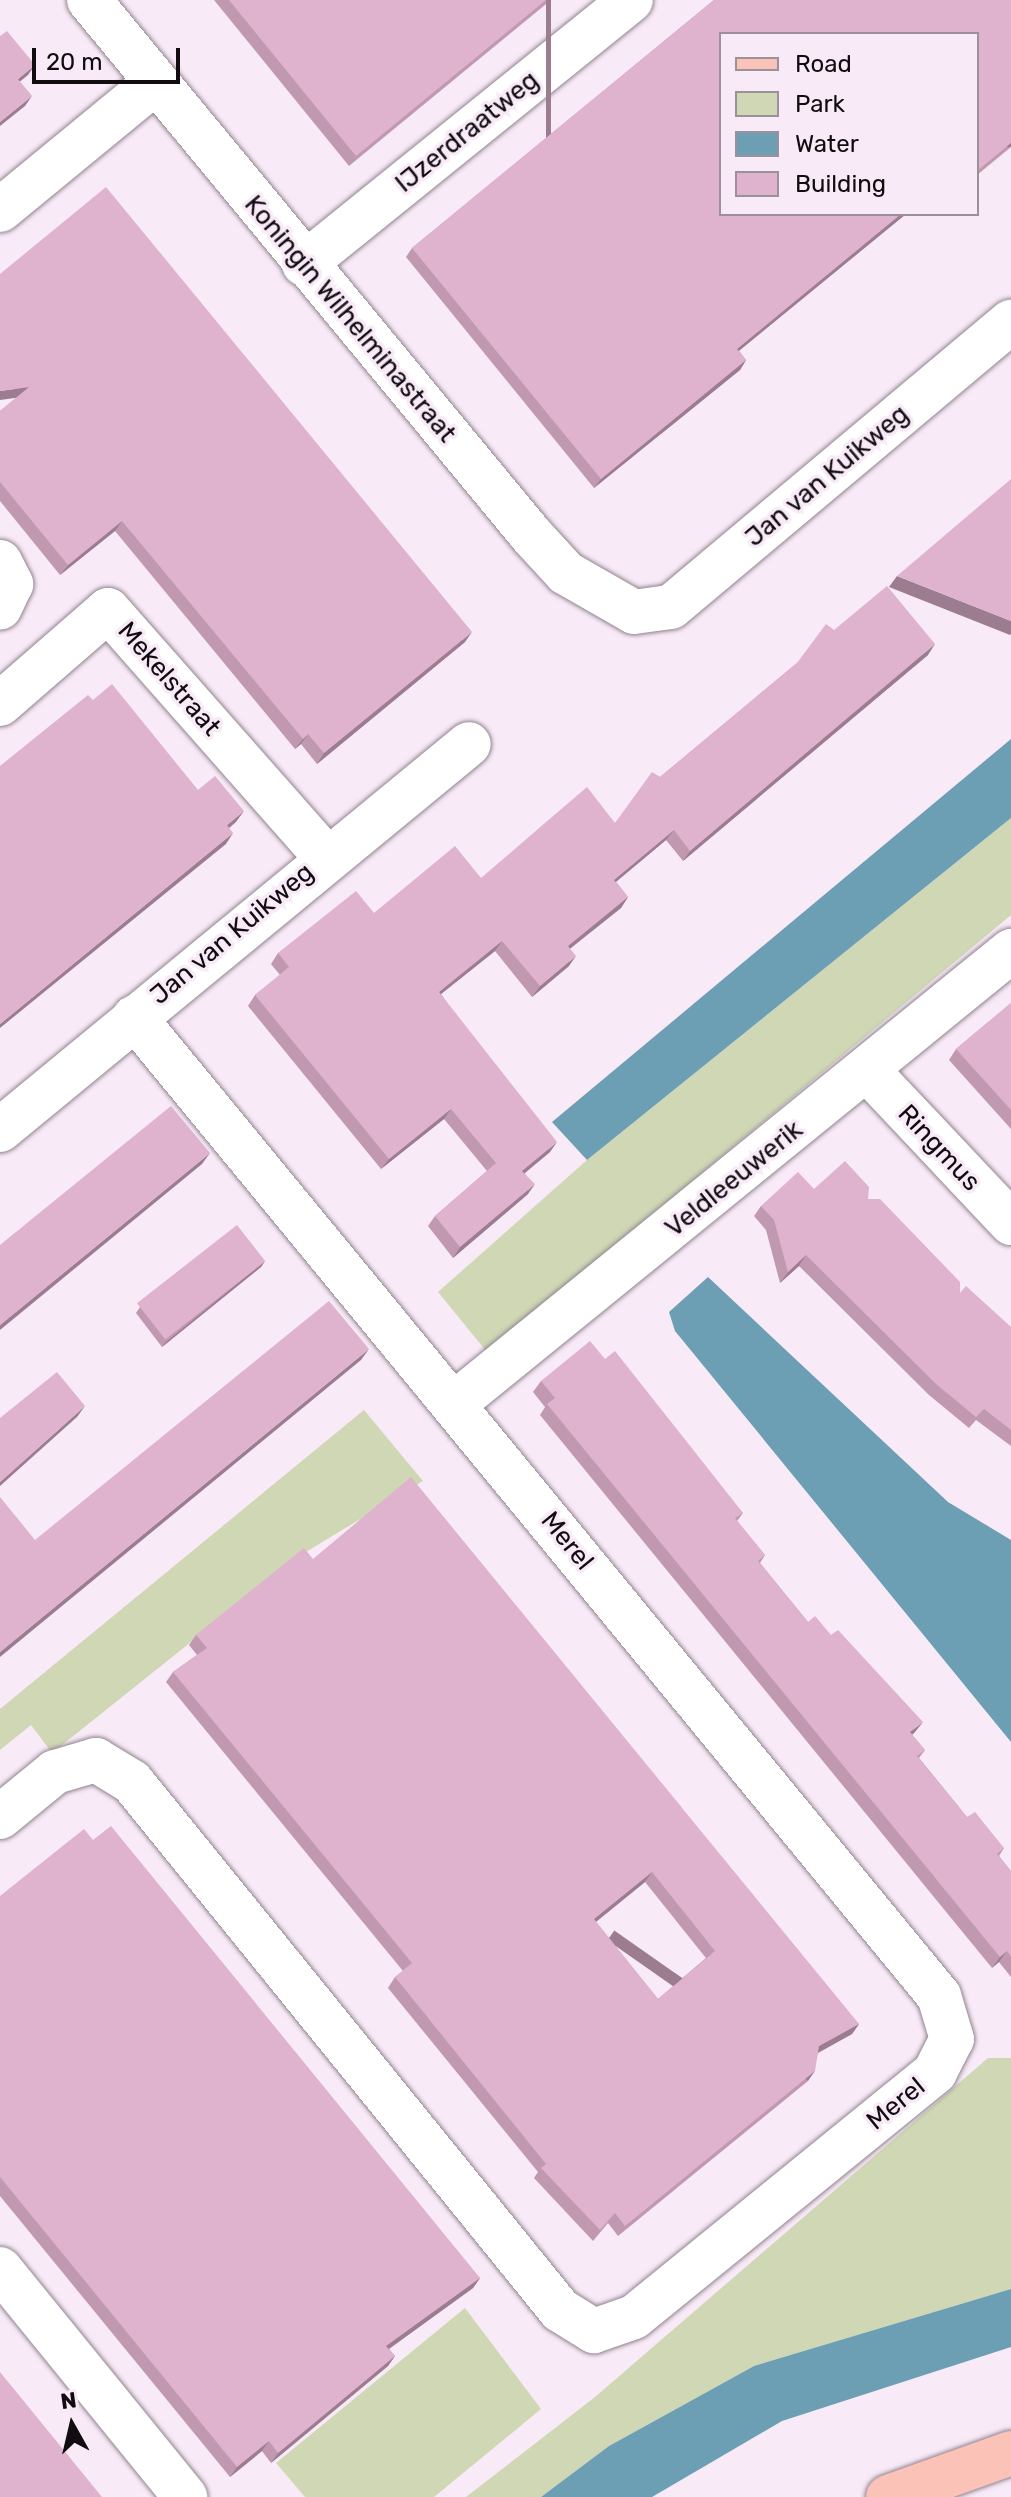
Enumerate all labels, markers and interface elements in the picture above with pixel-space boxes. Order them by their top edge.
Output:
scale bar [36,32,184,82]
legend [719,32,979,216]
text: 20 m [46,48,103,76]
text: Road [795,50,852,78]
street label: IJzerdraatweg [389,65,545,199]
text: Park [795,90,845,118]
text: Water [795,130,859,158]
text: Building [795,170,886,198]
street label: Koningin Wilhelminastraat [237,189,463,449]
street label: Jan van Kuikweg [739,398,915,554]
street label: Mekelstraat [111,616,227,742]
street label: Jan van Kuikweg [144,856,320,1012]
street label: Ringmus [891,1098,987,1198]
street label: Veldleeuwerik [659,1114,809,1244]
street label: Merel [534,1506,600,1576]
street label: Merel [861,2071,931,2137]
north arrow [32,2385,112,2465]
text: N [59,2386,78,2415]

